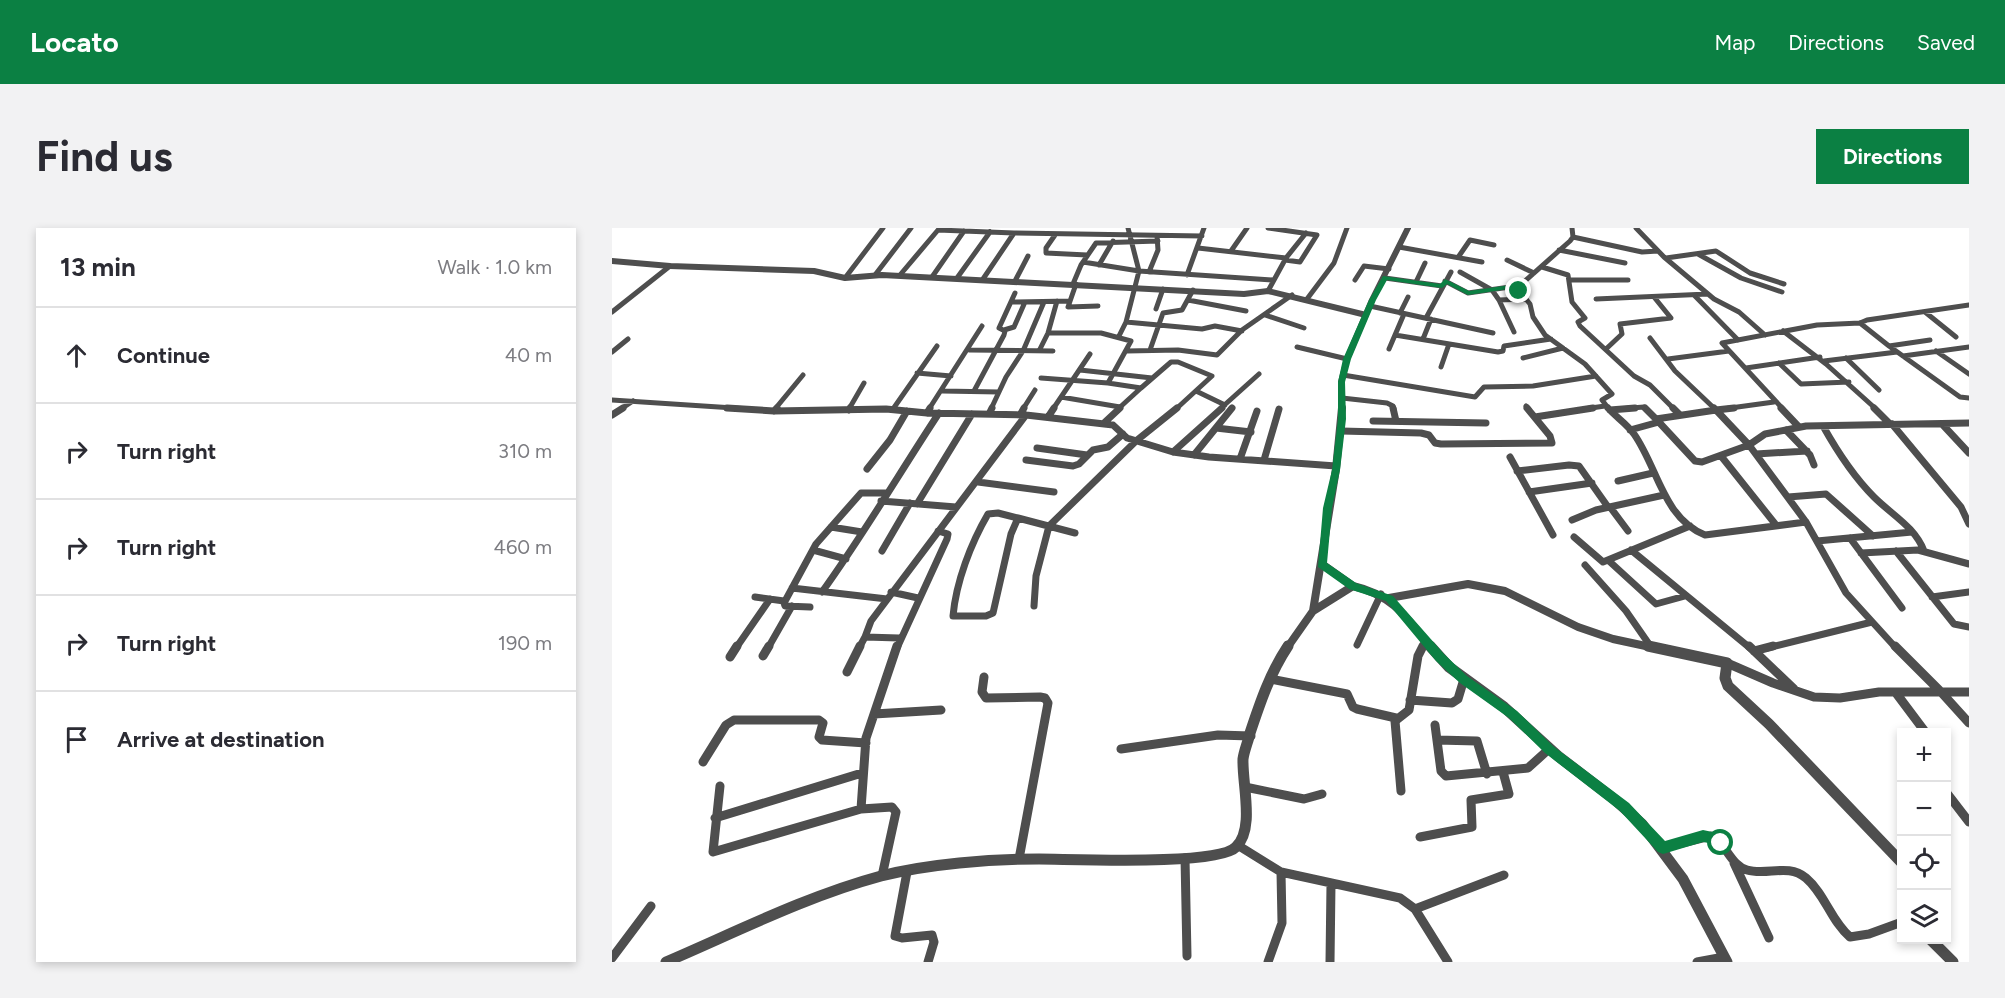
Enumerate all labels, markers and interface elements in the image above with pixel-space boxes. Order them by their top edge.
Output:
text: Locato [30,25,119,59]
text: Map [1714,30,1755,55]
text: Directions [1788,30,1884,55]
text: Saved [1917,30,1975,55]
button: Directions [1816,129,1969,184]
text: Find us [36,131,173,182]
text: 13 min [60,251,136,283]
text: Walk · 1.0 km [437,255,552,279]
route end [1505,277,1531,303]
icon: ahead [60,339,93,372]
text: Continue [117,342,210,369]
text: 40 m [505,343,552,367]
icon: right [60,435,93,468]
text: Turn right [117,438,216,465]
text: 310 m [498,439,552,463]
icon: right [60,531,93,564]
text: Turn right [117,534,216,561]
text: 460 m [493,535,552,559]
icon: right [60,627,93,660]
text: Turn right [117,630,216,657]
text: 190 m [498,631,552,655]
icon: arrive [60,723,93,756]
text: Arrive at destination [117,726,325,753]
map controls [1897,728,1951,944]
button: + [1897,728,1951,782]
button: − [1897,782,1951,836]
route start [1707,829,1733,855]
button: locate [1897,836,1951,890]
button: layers [1897,890,1951,944]

